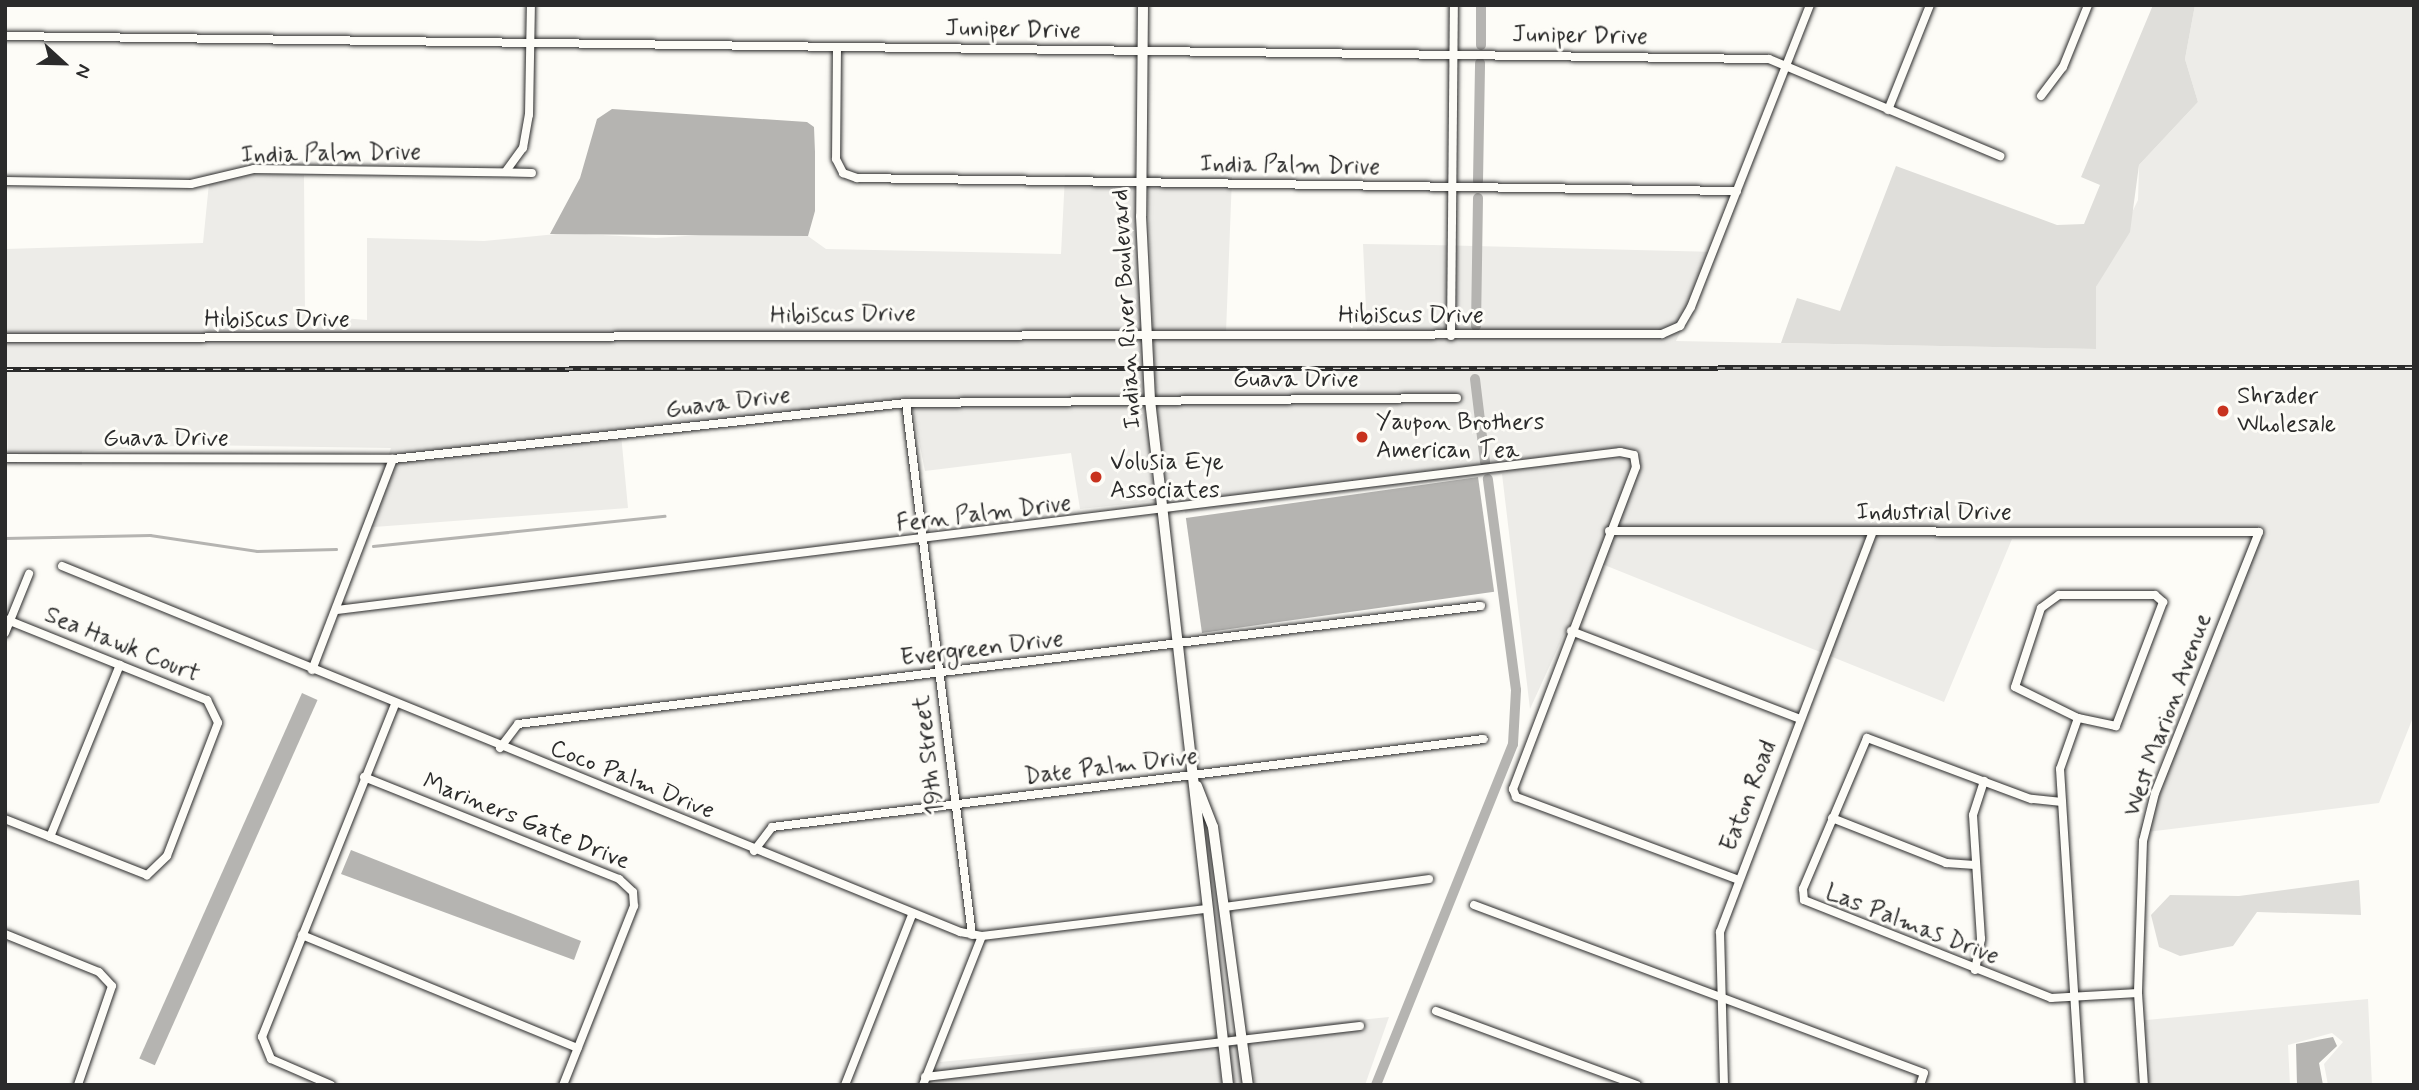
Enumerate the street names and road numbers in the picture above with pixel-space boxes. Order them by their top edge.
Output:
street label: Juniper Drive [945,14,1081,46]
street label: Juniper Drive [1512,20,1648,52]
street label: India Palm Drive [241,138,421,170]
street label: India Palm Drive [1200,150,1380,182]
street label: Indian River Boulevard [1106,190,1148,428]
street label: Hibiscus Drive [771,299,915,331]
street label: Hibiscus Drive [1339,302,1483,330]
street label: Hibiscus Drive [205,306,349,334]
street label: Guava Drive [1234,366,1358,394]
street label: Guava Drive [665,381,791,425]
street label: Guava Drive [104,425,228,453]
street label: Fern Palm Drive [895,489,1073,539]
street label: Industrial Drive [1857,499,2011,527]
street label: Sea Hawk Court [41,601,203,689]
street label: West Marion Avenue [2118,609,2218,821]
street label: Evergreen Drive [900,625,1064,673]
street label: 19th Street [907,693,951,817]
street label: Coco Palm Drive [547,735,717,825]
street label: Eaton Road [1715,737,1783,855]
street label: Date Palm Drive [1024,742,1198,792]
street label: Mariners Gate Drive [422,769,630,875]
street label: Las Palmas Drive [1821,879,2003,971]

